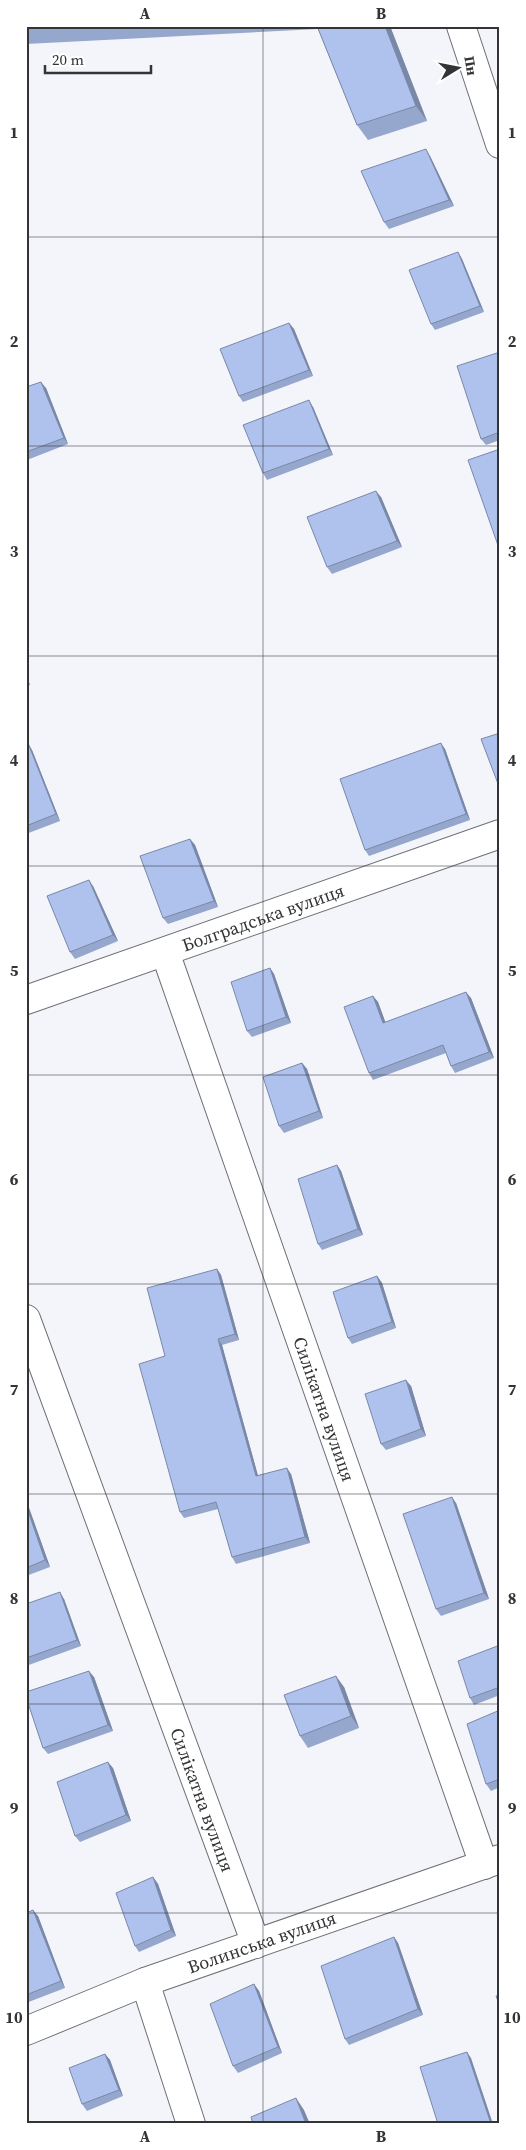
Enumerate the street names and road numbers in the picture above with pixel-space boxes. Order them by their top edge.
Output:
street label: Болградська вулиця [178,877,347,957]
street label: Силікатна вулиця [288,1333,361,1485]
street label: Силікатна вулиця [165,1724,241,1875]
street label: Волинська вулиця [184,1904,339,1979]

